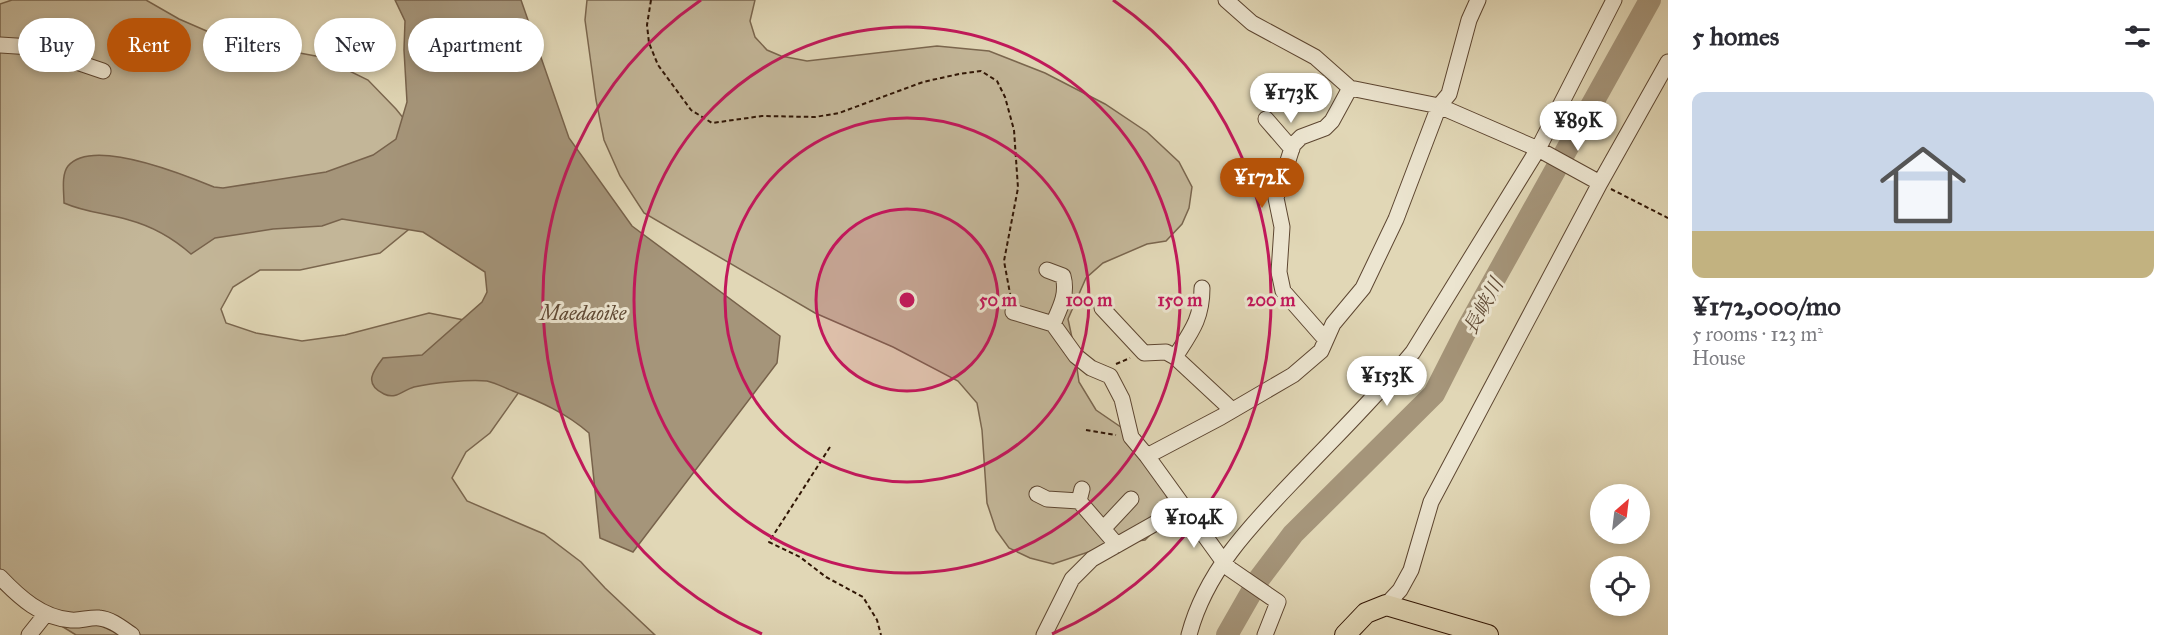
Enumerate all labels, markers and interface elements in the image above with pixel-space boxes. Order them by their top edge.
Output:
chip: Buy [18,18,95,72]
chip: Rent [107,18,191,72]
chip: Filters [203,18,302,72]
chip: New [314,18,396,72]
chip: Apartment [408,18,544,72]
text: 5 homes [1692,20,1779,52]
icon: filters [2121,20,2154,53]
pin: ¥173K [1249,73,1333,124]
text: ¥173K [1264,80,1318,104]
pin: ¥89K [1542,101,1614,152]
text: ¥89K [1554,108,1602,132]
icon: home [1869,131,1977,239]
pin: ¥172K [1220,158,1304,209]
text: ¥172K [1234,165,1290,189]
water label: 長峡川 [1458,272,1509,338]
text: 50 m [979,289,1018,311]
text: 100 m [1066,289,1113,311]
text: 150 m [1158,289,1203,311]
text: 200 m [1247,289,1296,311]
centre of rings [897,290,917,310]
text: ¥172,000/mo [1692,290,1841,322]
water label: Maedaoike [538,301,627,325]
text: 5 rooms · 123 m² [1692,322,1823,346]
text: House [1692,346,1746,370]
pin: ¥153K [1345,356,1429,407]
text: ¥153K [1361,363,1413,387]
north arrow [1590,484,1650,544]
map controls [1590,484,1650,616]
pin: ¥104K [1152,498,1236,549]
text: ¥104K [1165,505,1223,529]
button: locate [1590,556,1650,616]

